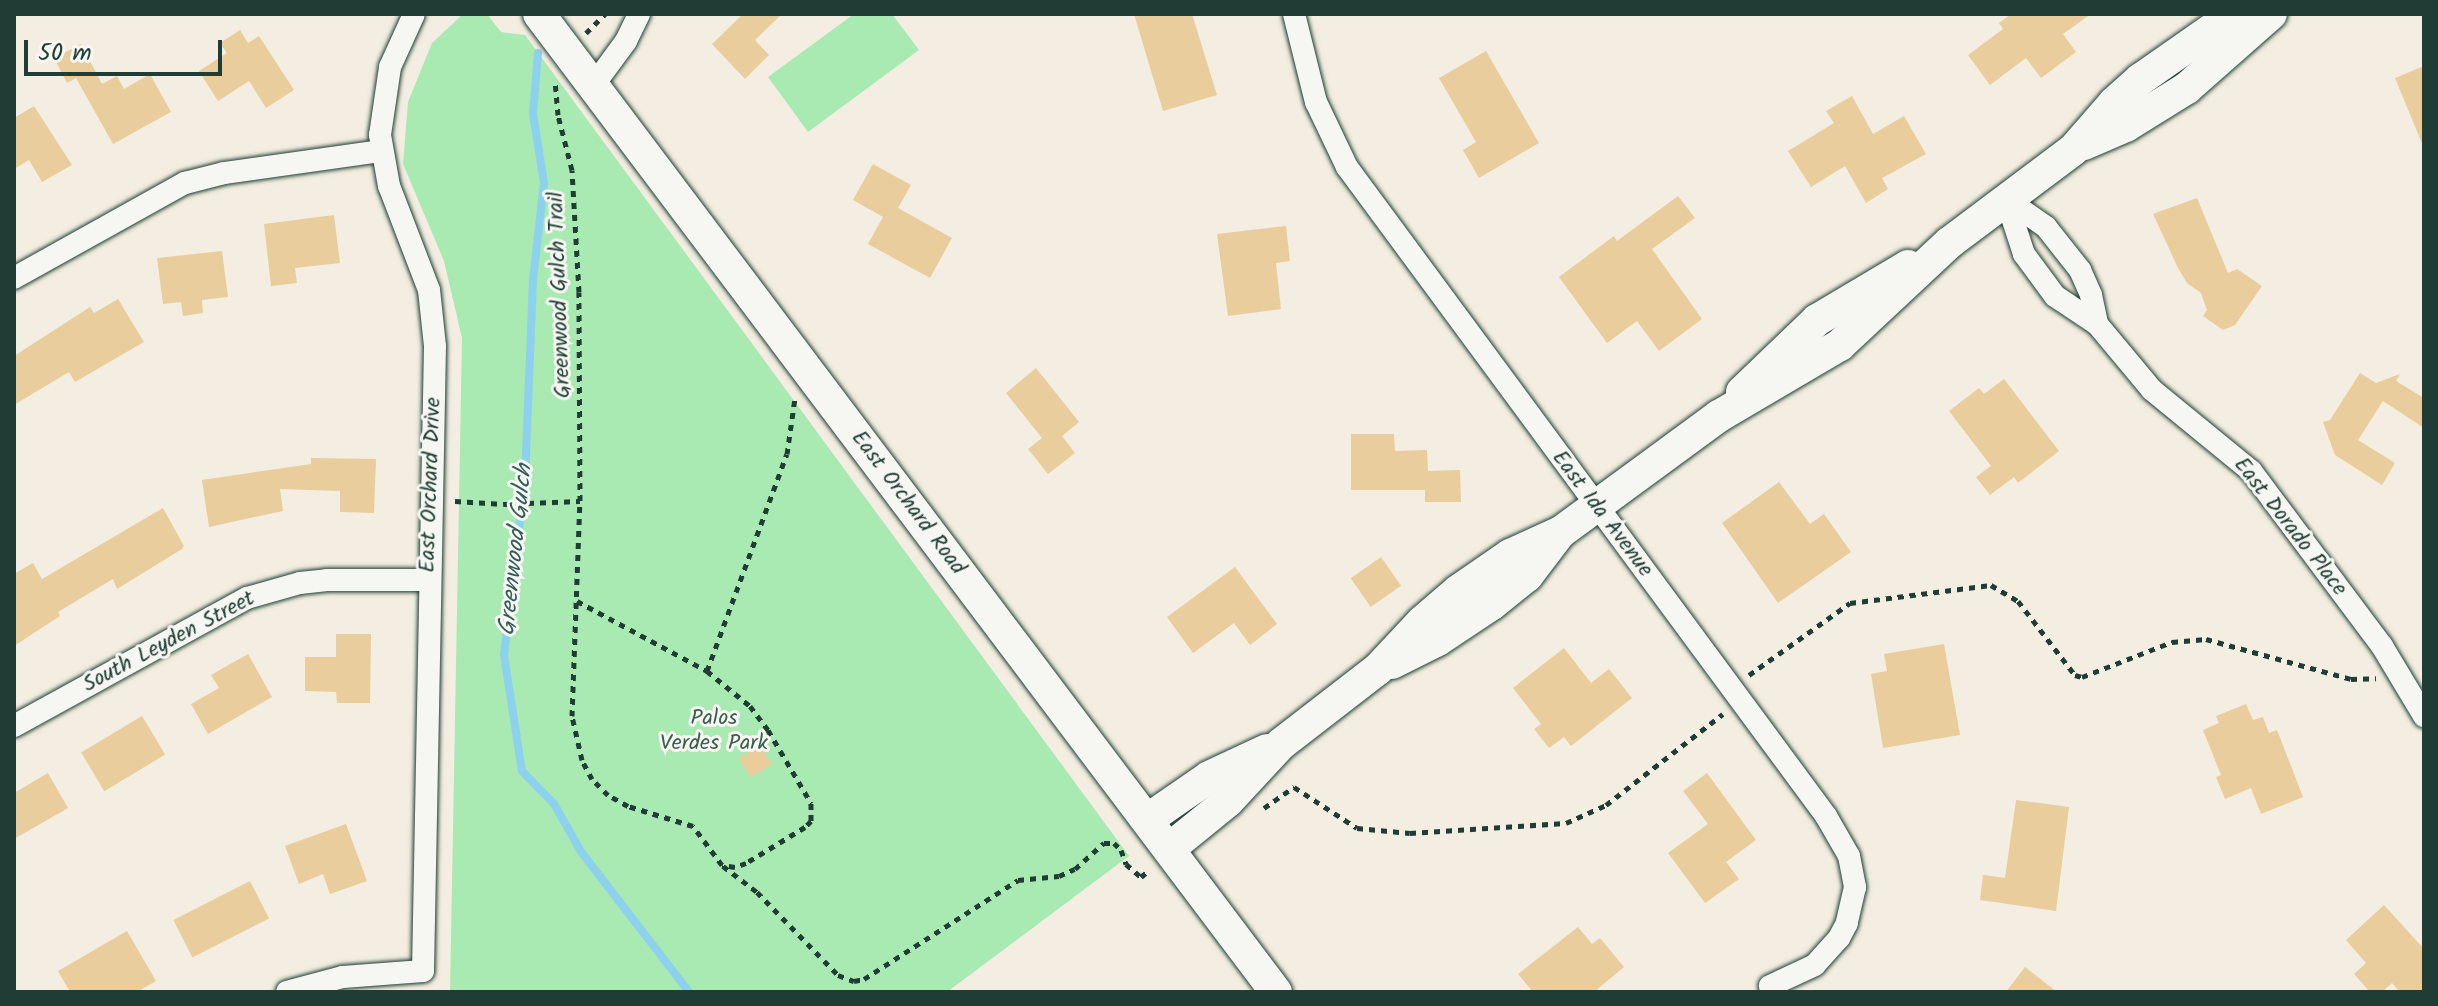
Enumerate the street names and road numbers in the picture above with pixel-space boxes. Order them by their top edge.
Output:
street label: Greenwood Gulch Trail [543,191,577,399]
street label: East Orchard Drive [415,397,447,573]
street label: East Orchard Road [845,426,971,580]
street label: East Ida Avenue [1546,446,1658,582]
street label: East Dorado Place [2228,452,2352,602]
street label: South Leyden Street [79,586,259,698]

